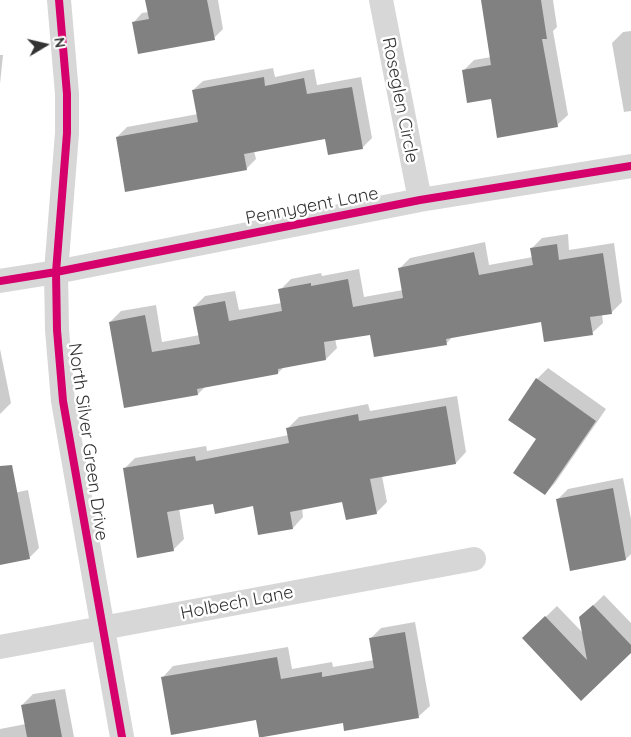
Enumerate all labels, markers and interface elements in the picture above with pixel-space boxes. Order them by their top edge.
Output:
north arrow [20,20,70,70]
street label: Roseglen Circle [377,35,423,165]
text: N [50,36,70,49]
street label: Pennygent Lane [244,183,380,229]
street label: North Silver Green Drive [63,342,113,542]
street label: Holbech Lane [179,581,295,625]

